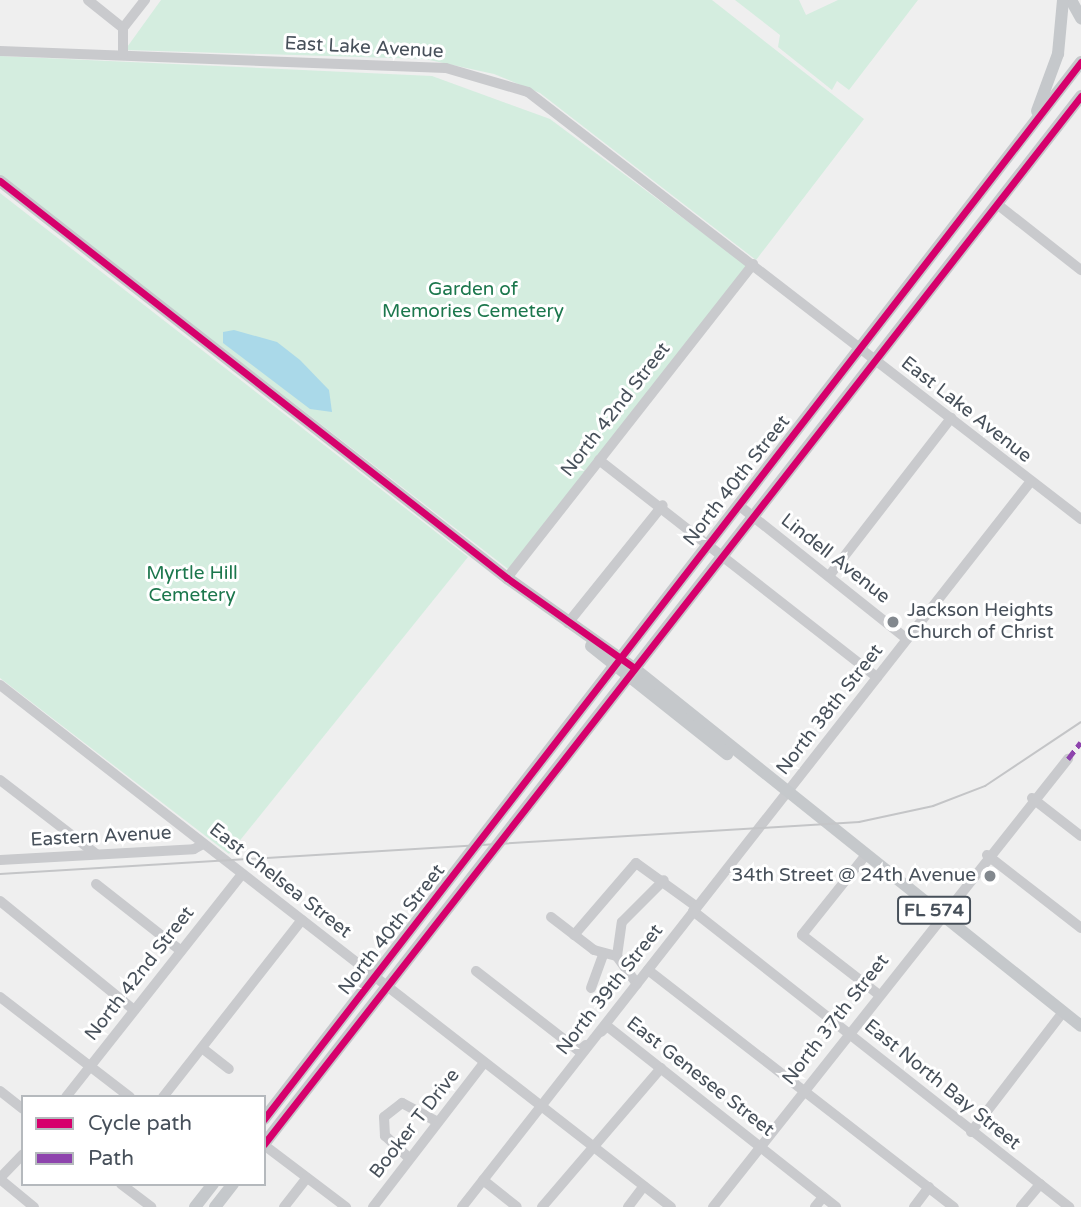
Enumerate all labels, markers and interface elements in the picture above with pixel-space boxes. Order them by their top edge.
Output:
street label: East Lake Avenue [284,32,444,64]
park label: Garden of Memories Cemetery [382,279,564,323]
street label: North 42nd Street [556,338,676,482]
street label: East Lake Avenue [896,352,1036,468]
street label: North 40th Street [679,411,795,551]
street label: Lindell Avenue [776,509,894,609]
park label: Myrtle Hill Cemetery [146,563,238,607]
place label: Jackson Heights Church of Christ [907,600,1054,644]
marker: Jackson Heights Church of Christ [885,614,901,630]
street label: North 38th Street [772,640,888,780]
street label: East Chelsea Street [204,818,356,944]
street label: Eastern Avenue [30,822,172,852]
street label: North 40th Street [334,860,450,1000]
place label: 34th Street @ 24th Avenue [731,865,976,887]
marker: 34th Street @ 24th Avenue [982,868,998,884]
road number: FL 574 [895,896,972,925]
street label: North 42nd Street [80,902,200,1046]
street label: North 39th Street [552,920,668,1060]
street label: North 37th Street [778,950,894,1090]
street label: East Genesee Street [622,1012,778,1142]
street label: East North Bay Street [859,1015,1025,1155]
street label: Booker T Drive [365,1065,465,1183]
legend [21,1095,266,1186]
text: Cycle path [88,1111,192,1136]
text: Path [88,1146,134,1171]

